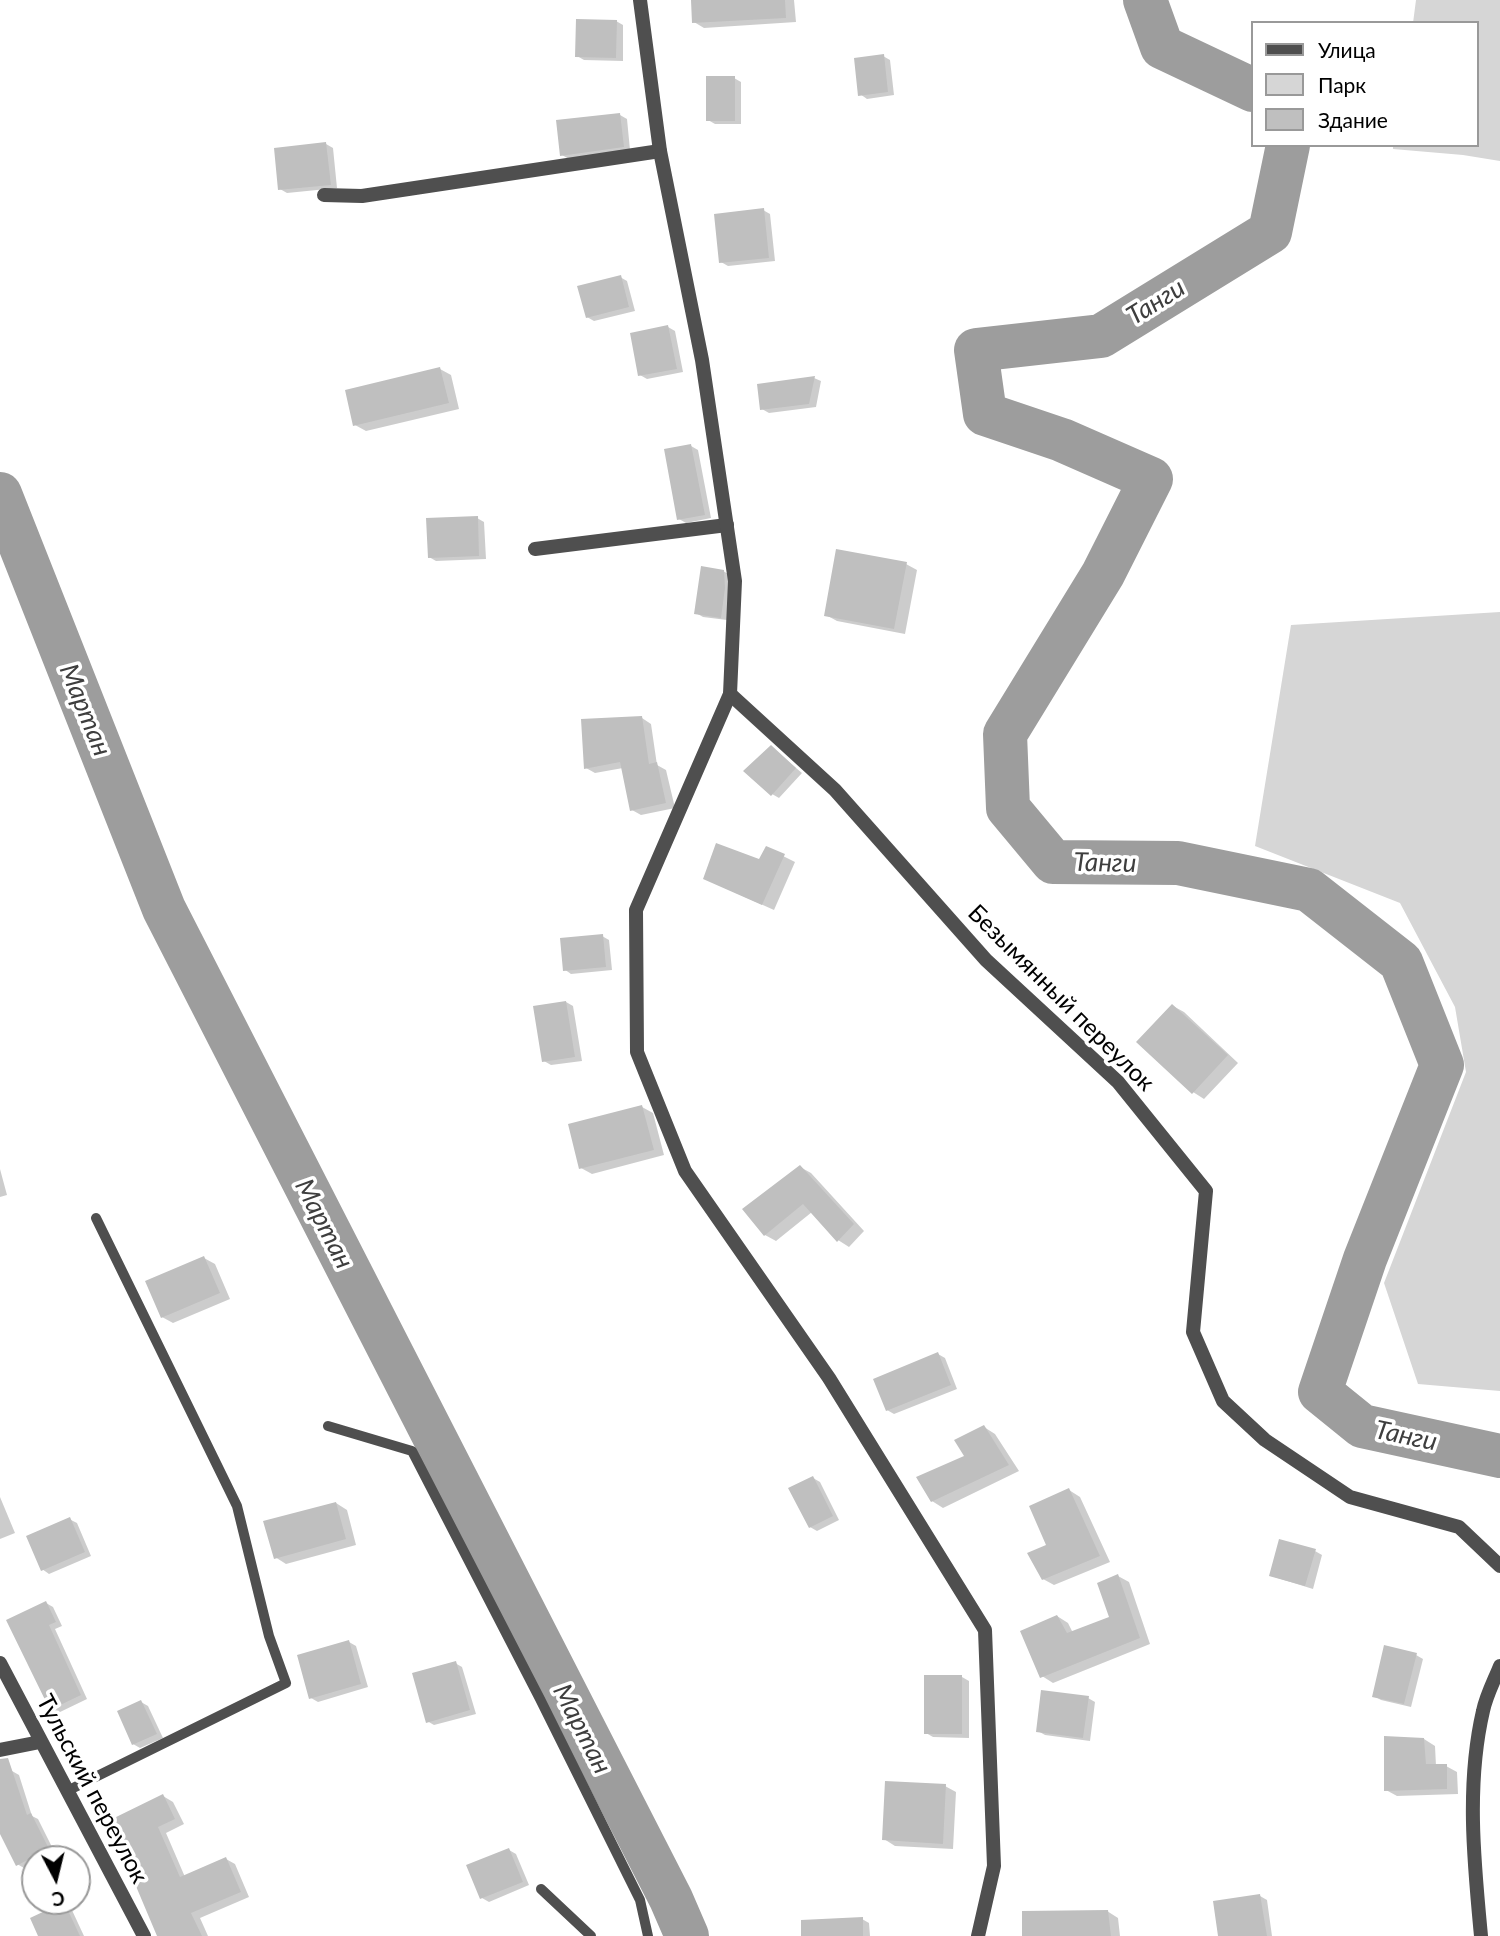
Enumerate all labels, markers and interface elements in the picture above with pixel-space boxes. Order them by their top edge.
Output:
legend [1252,21,1479,147]
text: Улица [1318,37,1376,62]
text: Парк [1318,72,1366,97]
text: Здание [1318,107,1388,132]
water label: Танги [1121,272,1191,332]
water label: Мартан [52,659,118,761]
water label: Танги [1073,847,1137,879]
street label: Безымянный переулок [962,899,1160,1097]
water label: Мартан [288,1174,360,1274]
water label: Танги [1372,1414,1440,1458]
water label: Мартан [546,1679,618,1779]
street label: Тульский переулок [30,1690,154,1888]
north arrow [21,1845,91,1915]
text: С [51,1887,66,1912]

